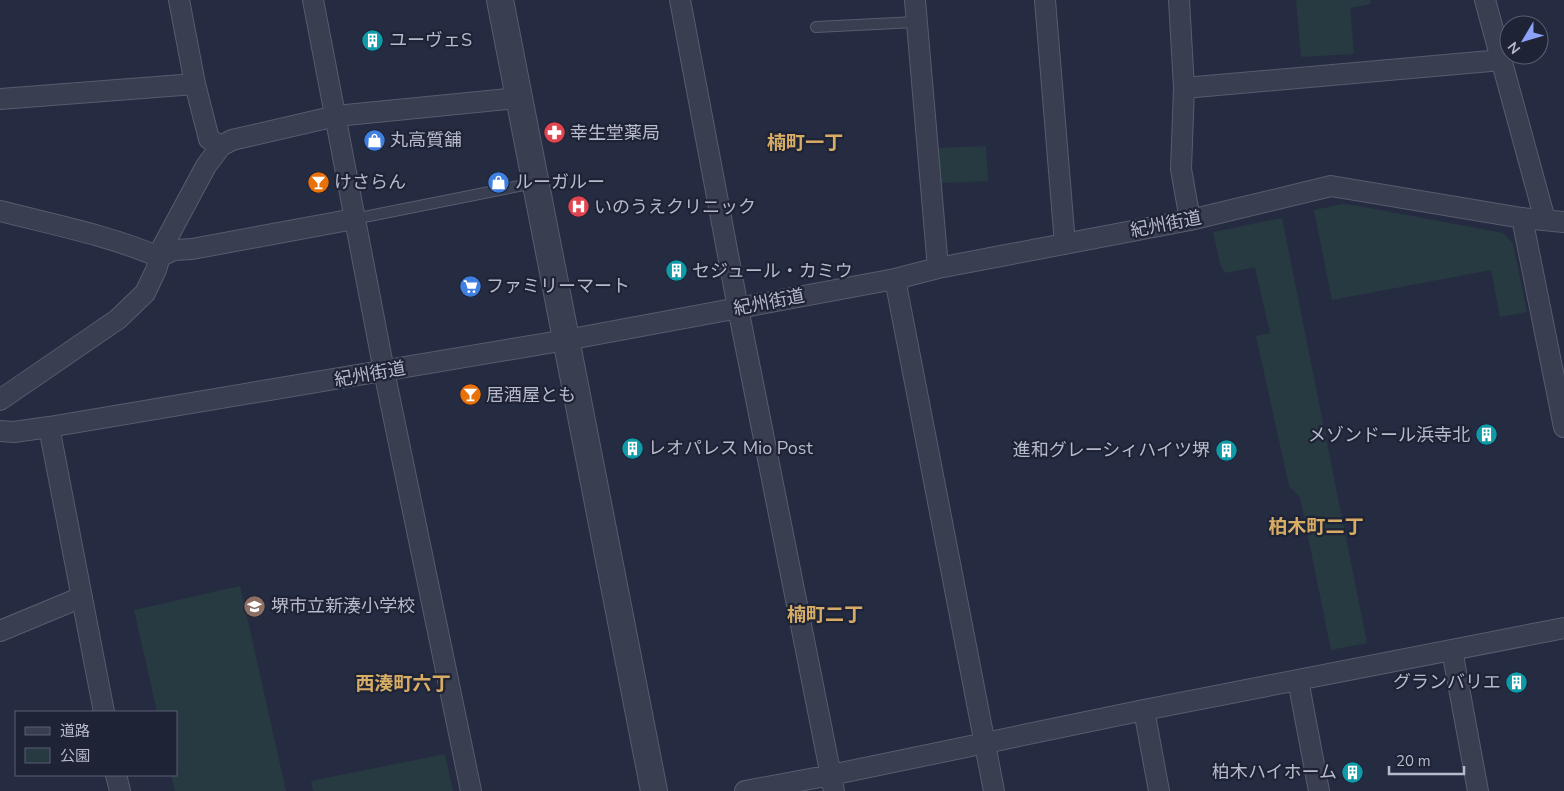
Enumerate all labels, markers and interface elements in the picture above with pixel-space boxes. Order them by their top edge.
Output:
north arrow [1499,15,1549,65]
building icon: ユーヴェS [361,28,385,52]
place label: ユーヴェS [389,28,472,52]
text: N [1503,38,1525,58]
pharmacy icon: 幸生堂薬局 [542,121,566,145]
place label: 幸生堂薬局 [570,121,660,145]
shop icon: 丸高質舗 [362,128,386,152]
place label: 丸高質舗 [390,128,462,152]
district label: 楠町一丁 [767,130,843,156]
bar icon: けさらん [306,170,330,194]
place label: けさらん [334,170,406,194]
shop icon: ルーガルー [487,170,511,194]
place label: ルーガルー [515,170,605,194]
hospital icon: いのうえクリニック [566,195,590,219]
place label: いのうえクリニック [594,195,756,219]
street label: 紀州街道 [1128,205,1204,243]
building icon: セジュール・カミウ [664,259,688,283]
place label: セジュール・カミウ [692,259,853,283]
supermarket icon: ファミリーマート [458,274,482,298]
place label: ファミリーマート [486,274,630,298]
street label: 紀州街道 [731,283,807,321]
street label: 紀州街道 [332,356,408,392]
bar icon: 居酒屋とも [458,383,482,407]
place label: 居酒屋とも [486,383,576,407]
place label: メゾンドール浜寺北 [1308,423,1470,447]
building icon: メゾンドール浜寺北 [1474,423,1498,447]
building icon: レオパレス Mio Post [620,436,644,460]
place label: レオパレス Mio Post [648,436,813,460]
place label: 進和グレーシィハイツ堺 [1013,438,1210,462]
building icon: 進和グレーシィハイツ堺 [1214,438,1238,462]
district label: 柏木町二丁 [1268,514,1364,540]
school or university icon: 堺市立新湊小学校 [243,594,267,618]
place label: 堺市立新湊小学校 [271,594,415,618]
district label: 楠町二丁 [787,602,863,628]
place label: グランバリエ [1393,670,1501,694]
building icon: グランバリエ [1505,670,1529,694]
district label: 西湊町六丁 [355,671,451,697]
legend [15,711,178,776]
text: 道路 [60,721,90,741]
scale bar [1389,744,1464,776]
text: 公園 [60,746,90,766]
text: 20 m [1396,751,1431,771]
place label: 柏木ハイホーム [1212,760,1337,784]
building icon: 柏木ハイホーム [1341,760,1365,784]

